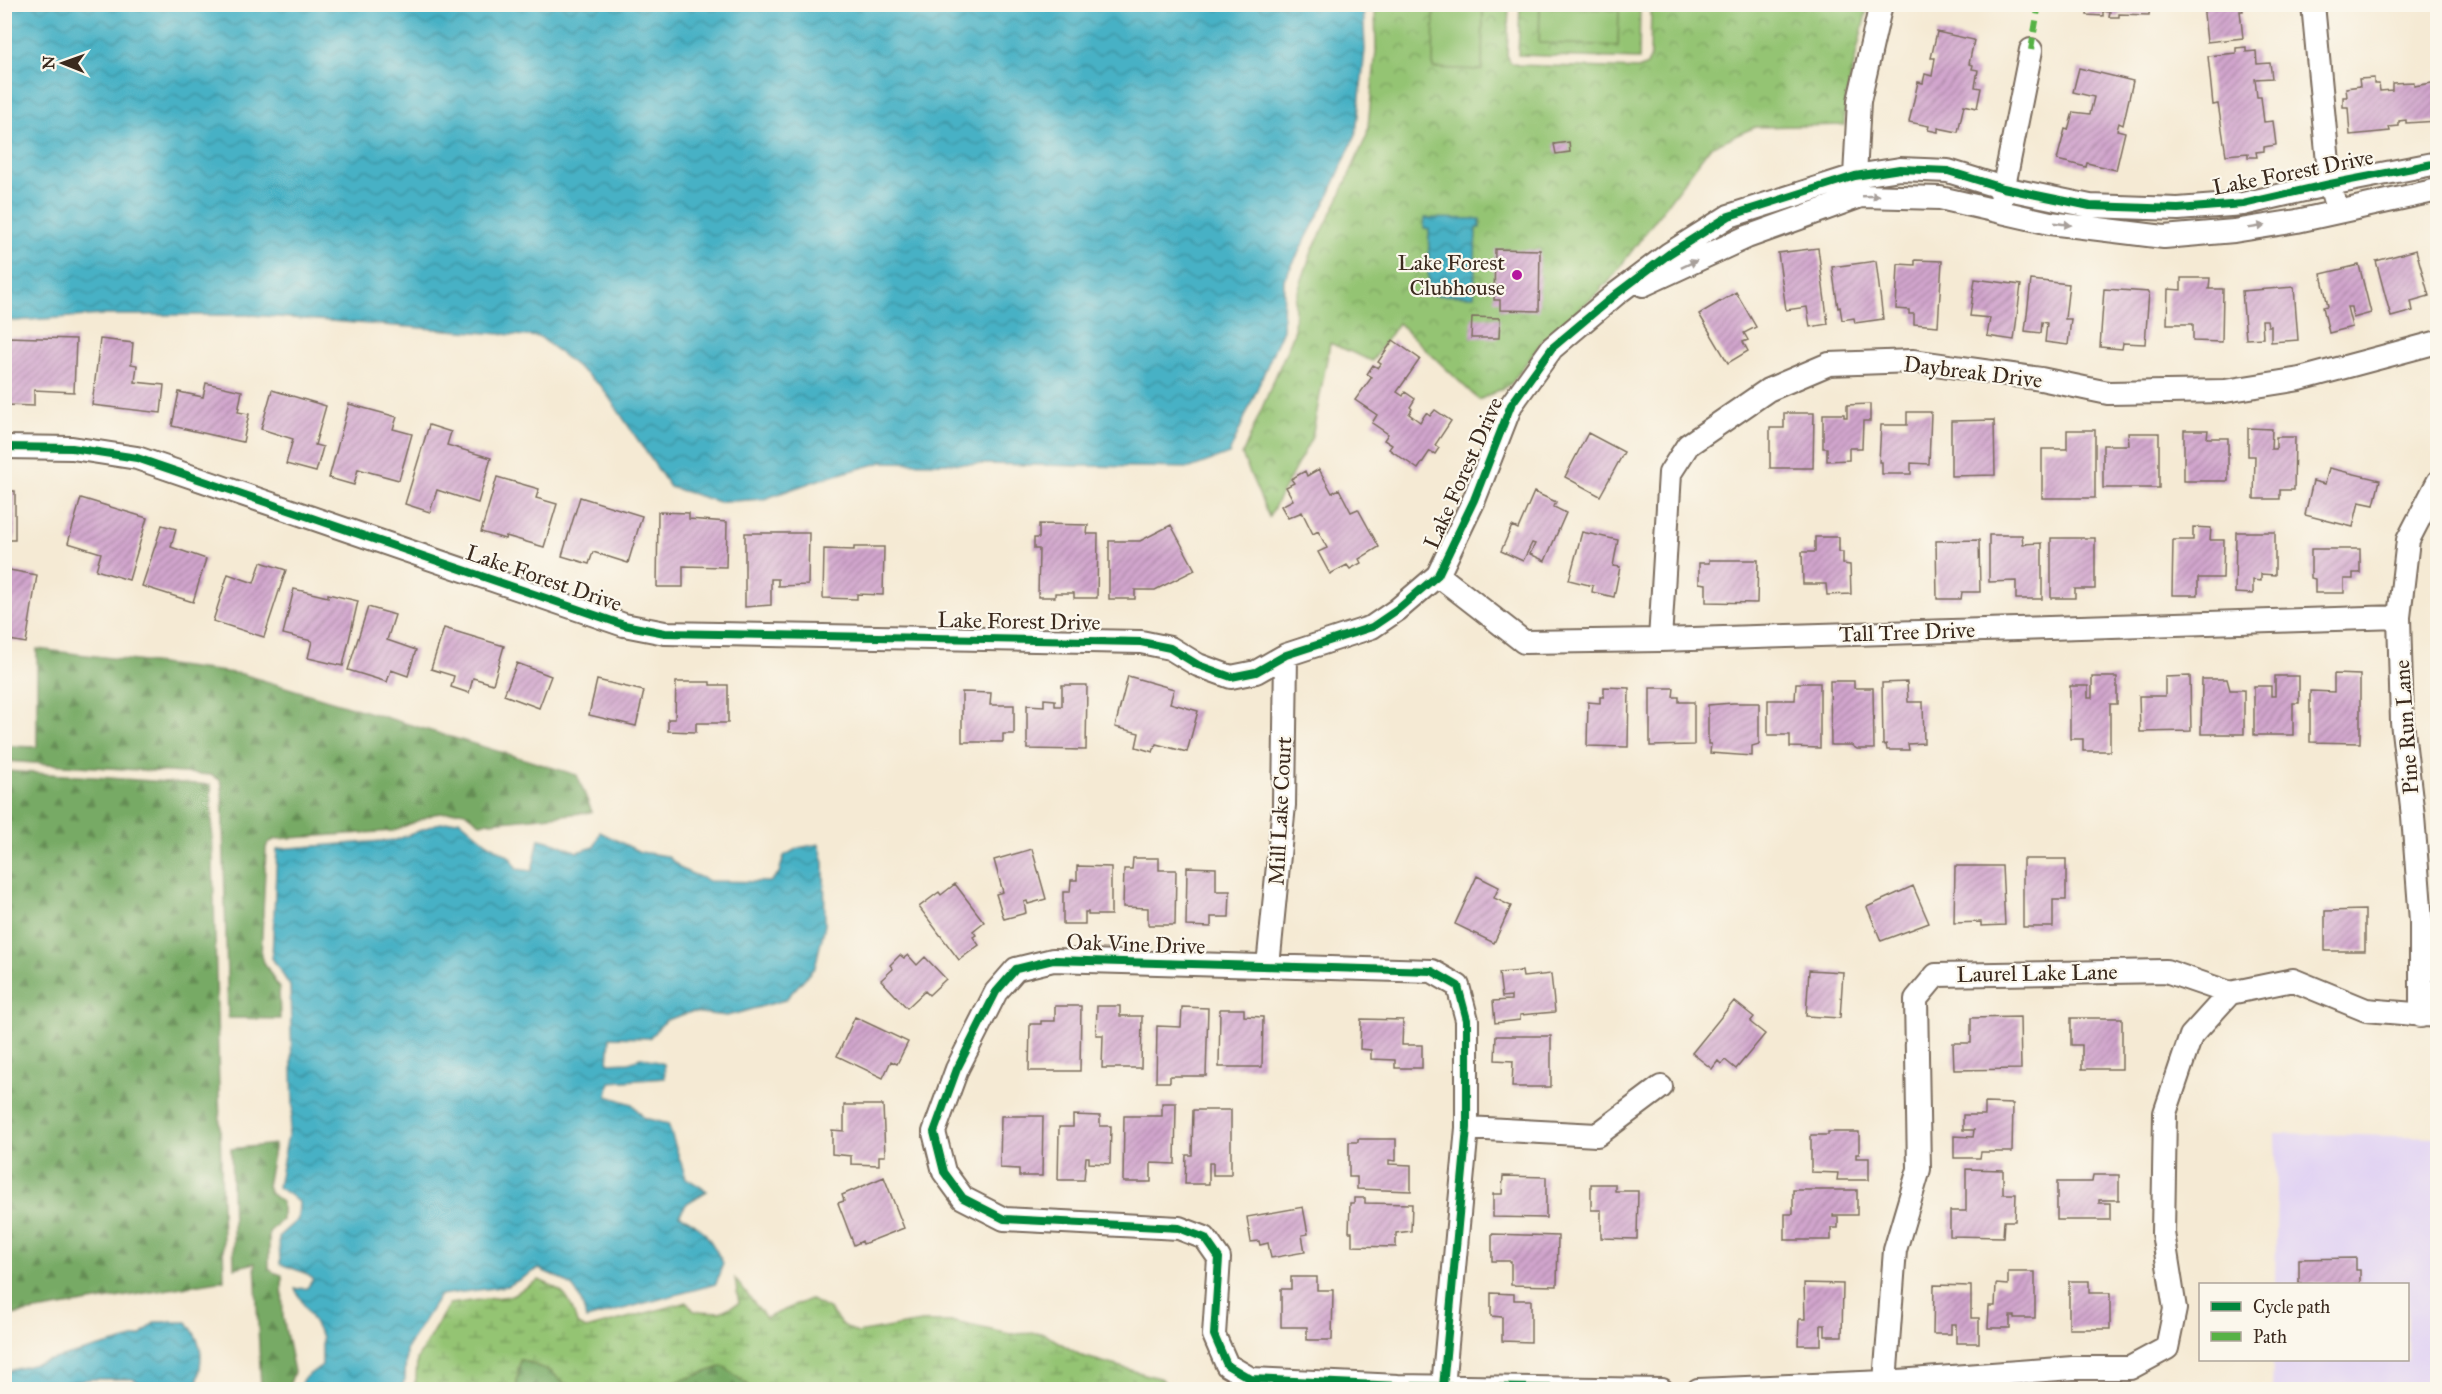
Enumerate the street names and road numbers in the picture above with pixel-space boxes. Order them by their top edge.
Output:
street label: Lake Forest Drive [2210,143,2376,201]
street label: Daybreak Drive [1902,350,2044,394]
street label: Lake Forest Drive [1417,393,1509,553]
street label: Lake Forest Drive [462,539,626,617]
street label: Lake Forest Drive [937,606,1101,636]
street label: Tall Tree Drive [1838,616,1976,648]
street label: Pine Run Lane [2388,659,2424,795]
street label: Mill Lake Court [1263,736,1297,886]
street label: Oak Vine Drive [1066,928,1206,960]
street label: Laurel Lake Lane [1956,958,2118,988]

